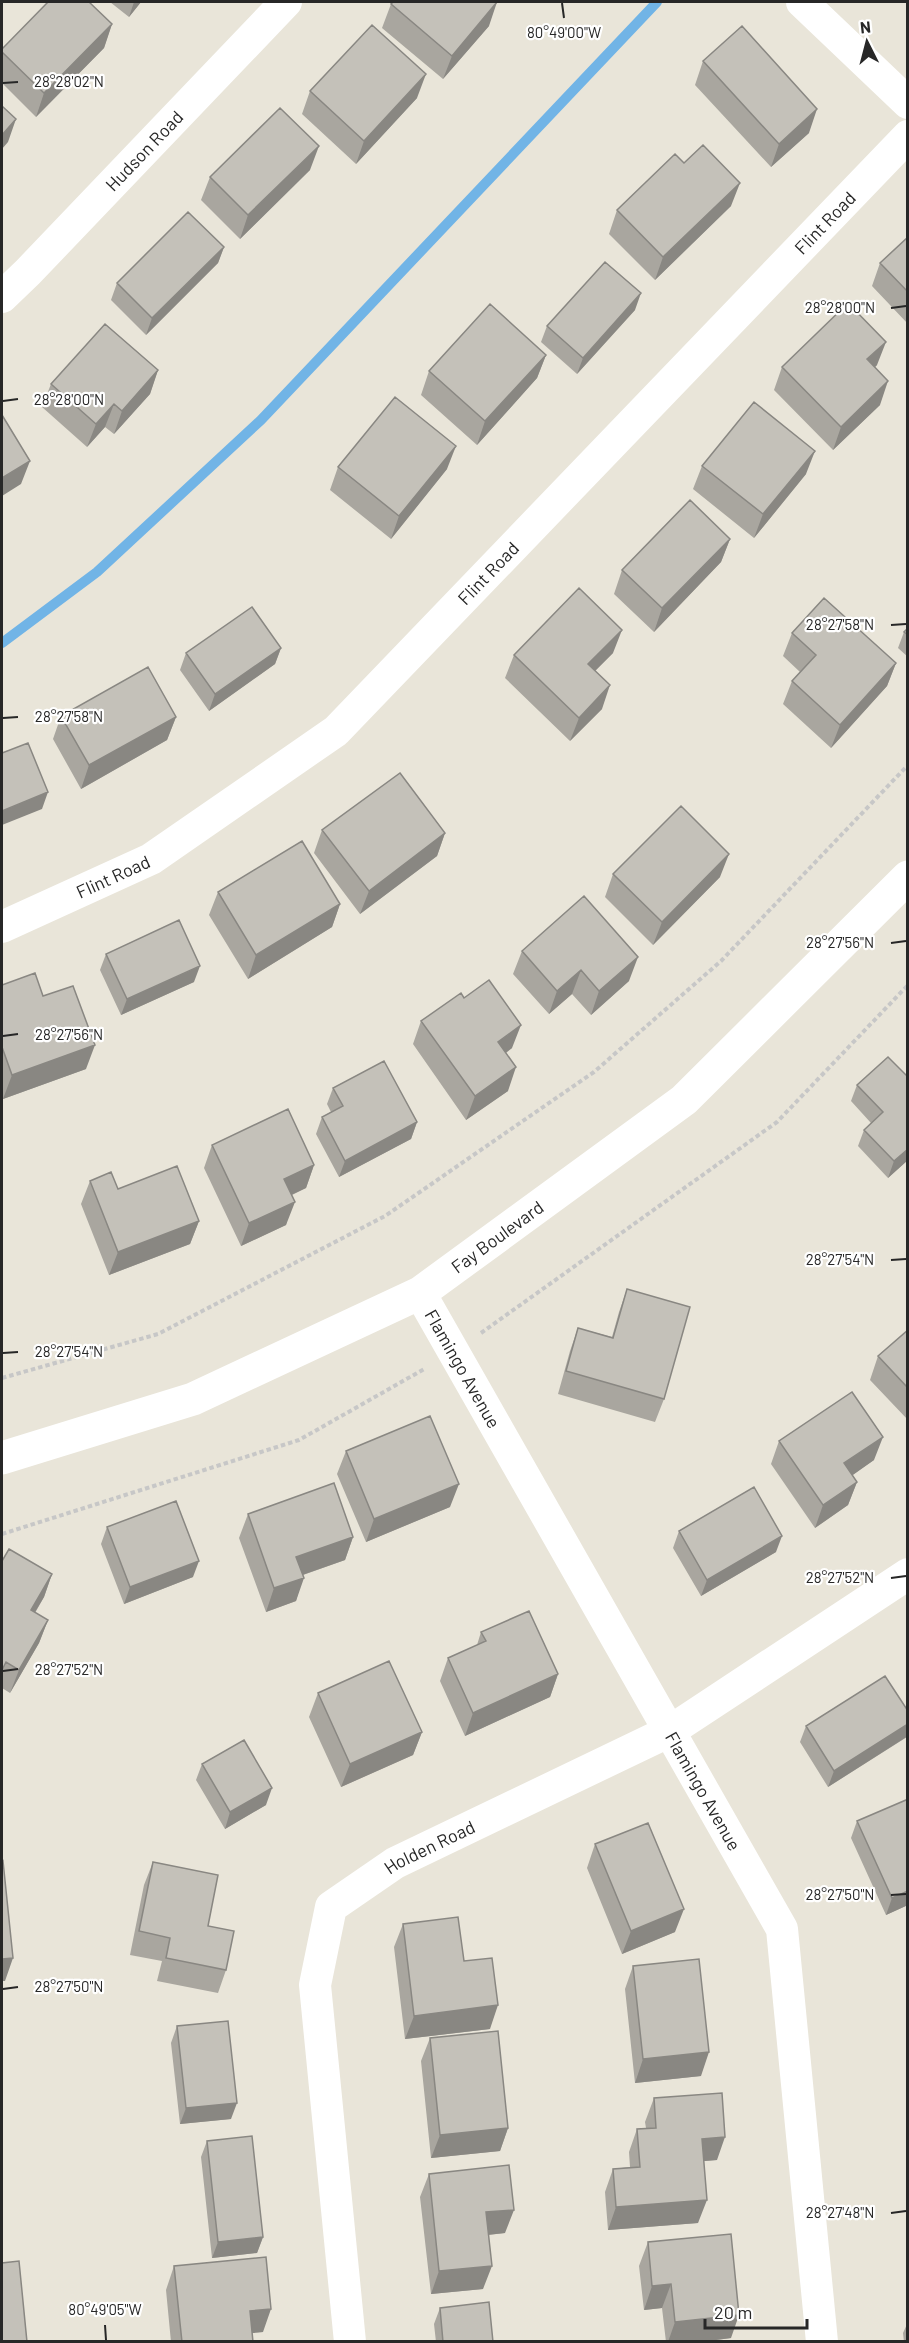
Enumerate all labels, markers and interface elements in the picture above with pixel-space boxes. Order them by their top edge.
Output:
north arrow [837,12,897,72]
text: N [859,17,872,37]
text: 80°49'00"W [527,23,601,41]
text: 28°28'02"N [34,72,104,90]
street label: Hudson Road [101,106,188,195]
street label: Flint Road [790,187,860,259]
text: 28°28'00"N [805,298,875,316]
text: 28°28'00"N [34,390,104,408]
street label: Flint Road [453,537,523,609]
text: 28°27'58"N [806,615,874,633]
text: 28°27'58"N [35,707,103,725]
street label: Flint Road [73,850,153,903]
text: 28°27'56"N [806,933,874,951]
text: 28°27'56"N [35,1025,103,1043]
street label: Fay Boulevard [447,1196,548,1278]
text: 28°27'54"N [806,1250,874,1268]
street label: Flamingo Avenue [421,1305,506,1432]
text: 28°27'54"N [35,1342,103,1360]
text: 28°27'52"N [806,1568,874,1586]
text: 28°27'52"N [35,1660,103,1678]
street label: Flamingo Avenue [661,1728,746,1854]
street label: Holden Road [380,1815,478,1878]
text: 28°27'50"N [806,1885,874,1903]
text: 28°27'50"N [35,1977,103,1995]
text: 28°27'48"N [806,2203,874,2221]
scale bar [705,2292,807,2330]
text: 80°49'05"W [68,2300,142,2318]
text: 20 m [714,2301,752,2323]

